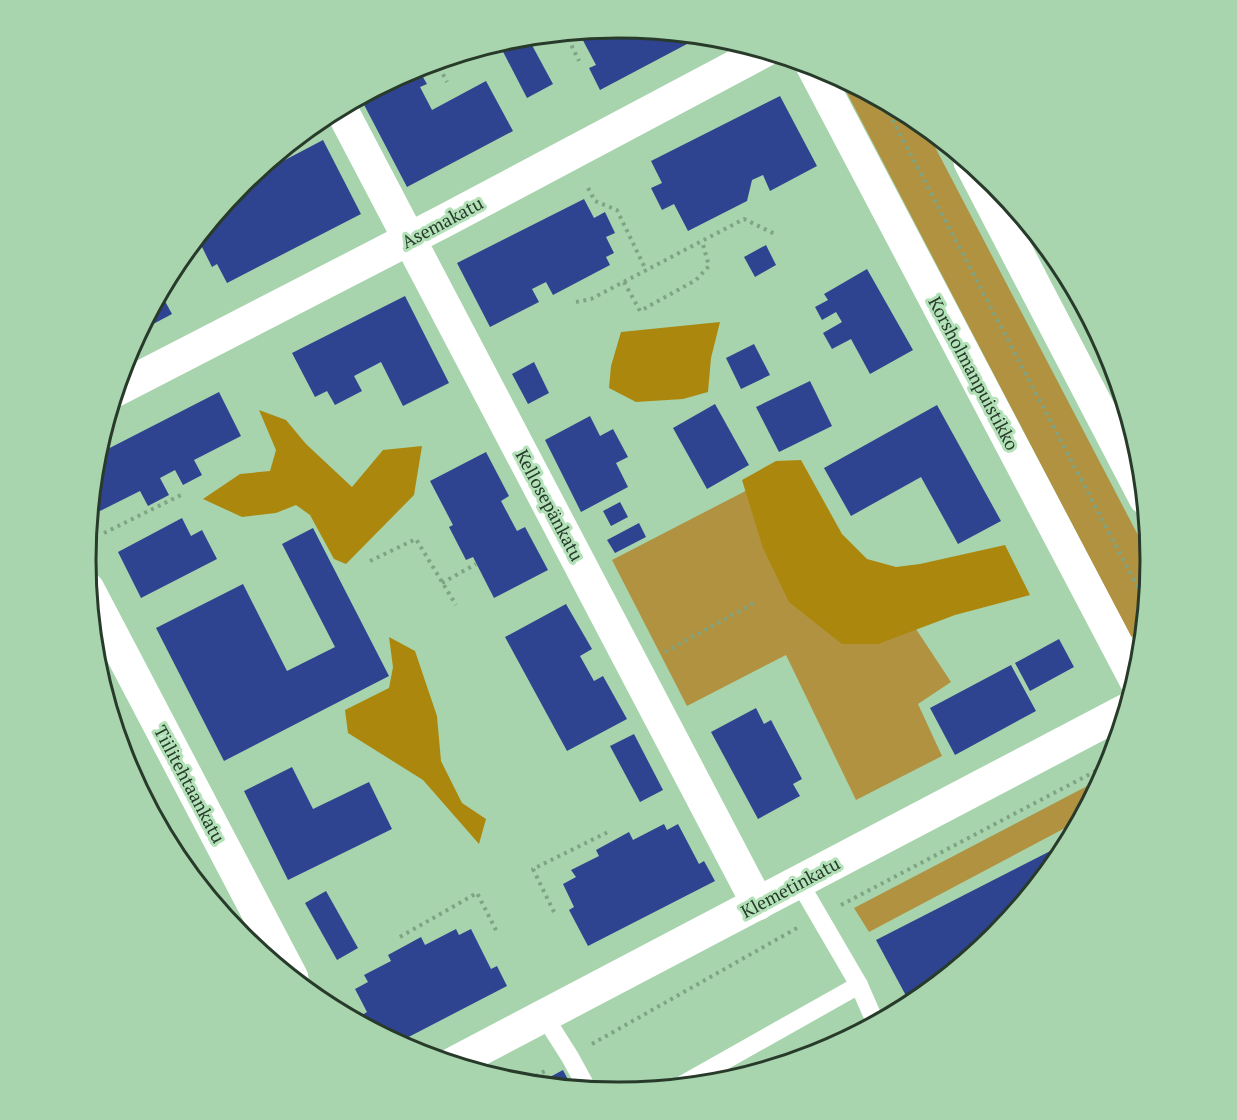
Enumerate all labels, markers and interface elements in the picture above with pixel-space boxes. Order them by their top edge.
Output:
street label: Asemakatu [397,190,487,254]
street label: Korsholmanpuistikko [923,292,1025,454]
street label: Kellosepänkatu [511,445,589,565]
street label: Tiilitehtaankatu [149,721,231,847]
street label: Klemetinkatu [736,851,844,923]

